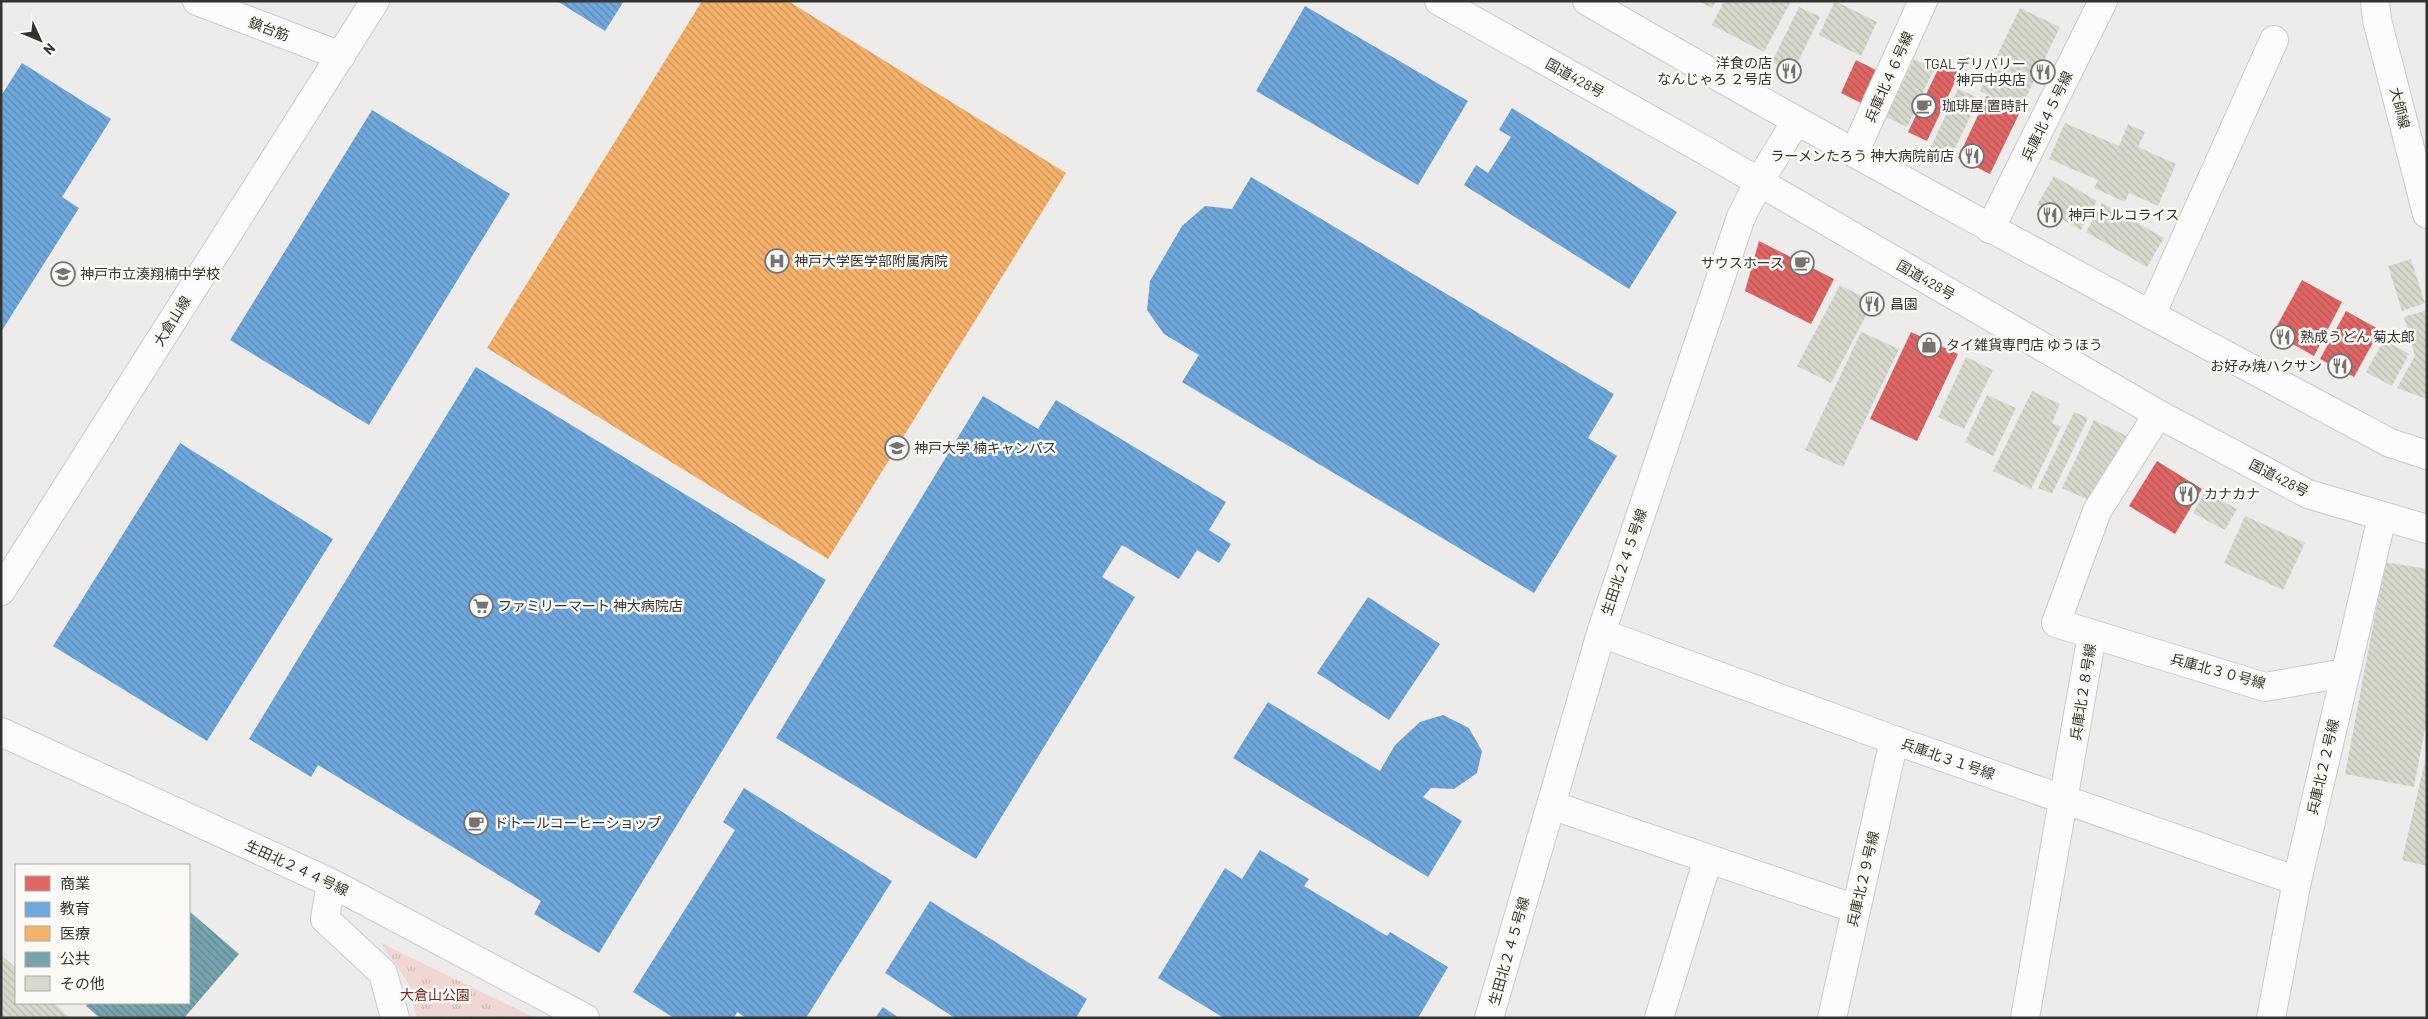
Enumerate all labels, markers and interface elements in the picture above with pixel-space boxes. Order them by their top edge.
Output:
street label: 鎮台筋 [247,13,292,44]
north arrow [15,15,65,65]
street label: 兵庫北４６号線 [1861,29,1916,125]
text: N [40,40,59,59]
street label: 国道428号 [1543,54,1608,101]
place label: 洋食の店 なんじゃろ ２号店 [1657,54,1772,87]
place label: TGALデリバリー 神戸中央店 [1924,55,2026,88]
restaurant icon: 洋食の店 なんじゃろ ２号店 [1776,58,1802,84]
restaurant icon: TGALデリバリー 神戸中央店 [2030,59,2056,85]
street label: 兵庫北４５号線 [2017,68,2076,164]
street label: 大師線 [2387,85,2414,130]
cafe icon: 珈琲屋 置時計 [1911,93,1937,119]
place label: 珈琲屋 置時計 [1942,97,2029,114]
restaurant icon: ラーメンたろう 神大病院前店 [1959,143,1985,169]
place label: ラーメンたろう 神大病院前店 [1771,147,1954,164]
restaurant icon: 神戸トルコライス [2037,202,2063,228]
place label: 神戸トルコライス [2068,206,2179,223]
hospital icon: 神戸大学医学部附属病院 [764,248,790,274]
cafe icon: サウスホース [1789,250,1815,276]
place label: 神戸大学医学部附属病院 [794,252,948,269]
place label: サウスホース [1701,254,1784,271]
street label: 国道428号 [1894,256,1958,303]
school or university icon: 神戸市立湊翔楠中学校 [50,261,76,287]
place label: 神戸市立湊翔楠中学校 [80,265,220,282]
restaurant icon: 昌園 [1859,291,1885,317]
street label: 大倉山線 [150,292,194,349]
place label: 昌園 [1890,295,1918,312]
restaurant icon: 熟成うどん 菊太郎 [2270,324,2296,350]
place label: 熟成うどん 菊太郎 [2300,328,2415,345]
shop icon: タイ雑貨専門店 ゆうほう [1916,332,1942,358]
place label: タイ雑貨専門店 ゆうほう [1946,336,2103,353]
restaurant icon: お好み焼ハクサン [2327,353,2353,379]
place label: お好み焼ハクサン [2210,357,2322,374]
school or university icon: 神戸大学 楠キャンパス [884,435,910,461]
place label: 神戸大学 楠キャンパス [914,439,1057,456]
street label: 国道428号 [2247,455,2312,500]
restaurant icon: カナカナ [2173,481,2199,507]
place label: カナカナ [2204,485,2260,502]
street label: 生田北２４５号線 [1597,506,1650,618]
supermarket icon: ファミリーマート 神大病院店 [468,593,494,619]
place label: ファミリーマート 神大病院店 [498,597,683,614]
street label: 兵庫北２８号線 [2066,642,2099,742]
street label: 兵庫北３０号線 [2169,650,2268,691]
street label: 兵庫北２２号線 [2303,717,2342,817]
street label: 兵庫北３１号線 [1899,735,1997,783]
cafe icon: ドトールコーヒーショップ [463,810,489,836]
place label: ドトールコーヒーショップ [494,814,661,831]
street label: 兵庫北２９号線 [1843,829,1882,929]
street label: 生田北２４４号線 [243,836,352,899]
legend [15,864,190,1004]
text: 商業 [60,874,90,892]
street label: 生田北２４５号線 [1485,895,1532,1007]
text: 教育 [60,899,90,917]
text: 医療 [60,924,90,942]
text: 公共 [60,949,90,967]
text: その他 [60,974,105,992]
park label: 大倉山公園 [400,986,470,1003]

